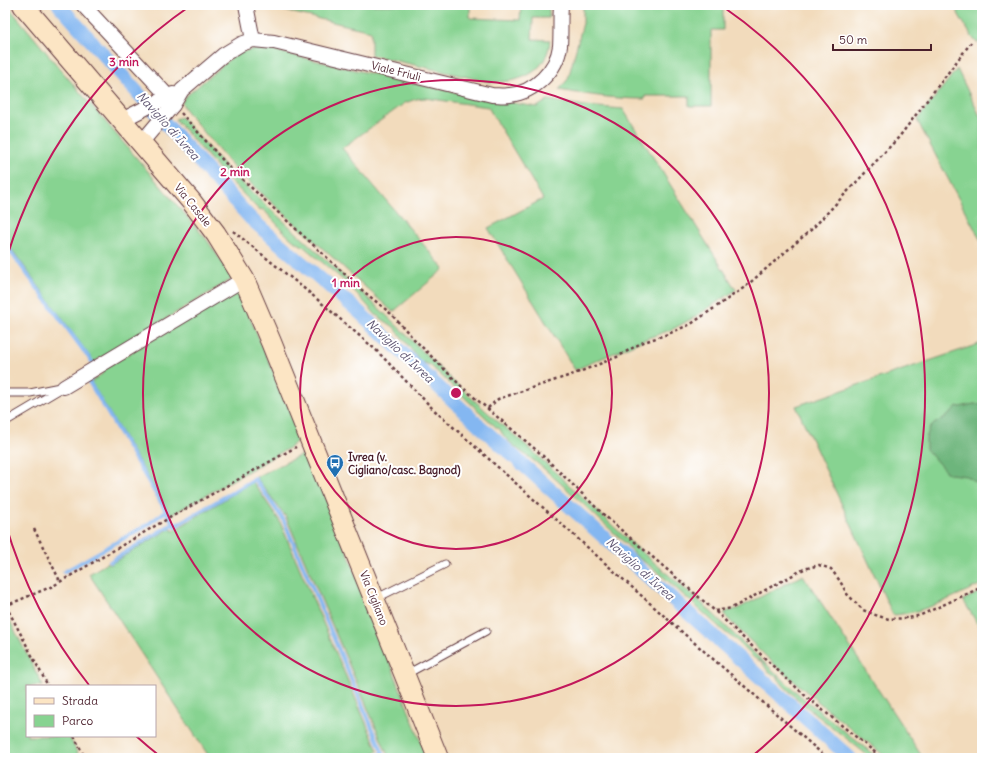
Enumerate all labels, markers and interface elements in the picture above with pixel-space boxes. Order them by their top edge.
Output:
scale bar [833,26,931,52]
text: 50 m [839,32,868,47]
text: 3 min [109,54,139,69]
street label: Viale Friuli [370,58,422,84]
water label: Naviglio di Ivrea [134,89,204,164]
text: 2 min [220,164,250,179]
street label: Via Casale [171,181,215,229]
text: 1 min [332,275,360,290]
water label: Naviglio di Ivrea [364,316,438,386]
centre of rings [449,386,463,400]
place label: Ivrea (v. Cigliano/casc. Bagnod) [348,450,461,478]
bus stop icon: Ivrea (v. Cigliano/casc. Bagnod) [325,453,345,478]
water label: Naviglio di Ivrea [603,534,678,604]
street label: Via Cigliano [357,569,391,627]
legend [26,685,156,737]
text: Strada [62,693,98,708]
text: Parco [62,713,94,728]

